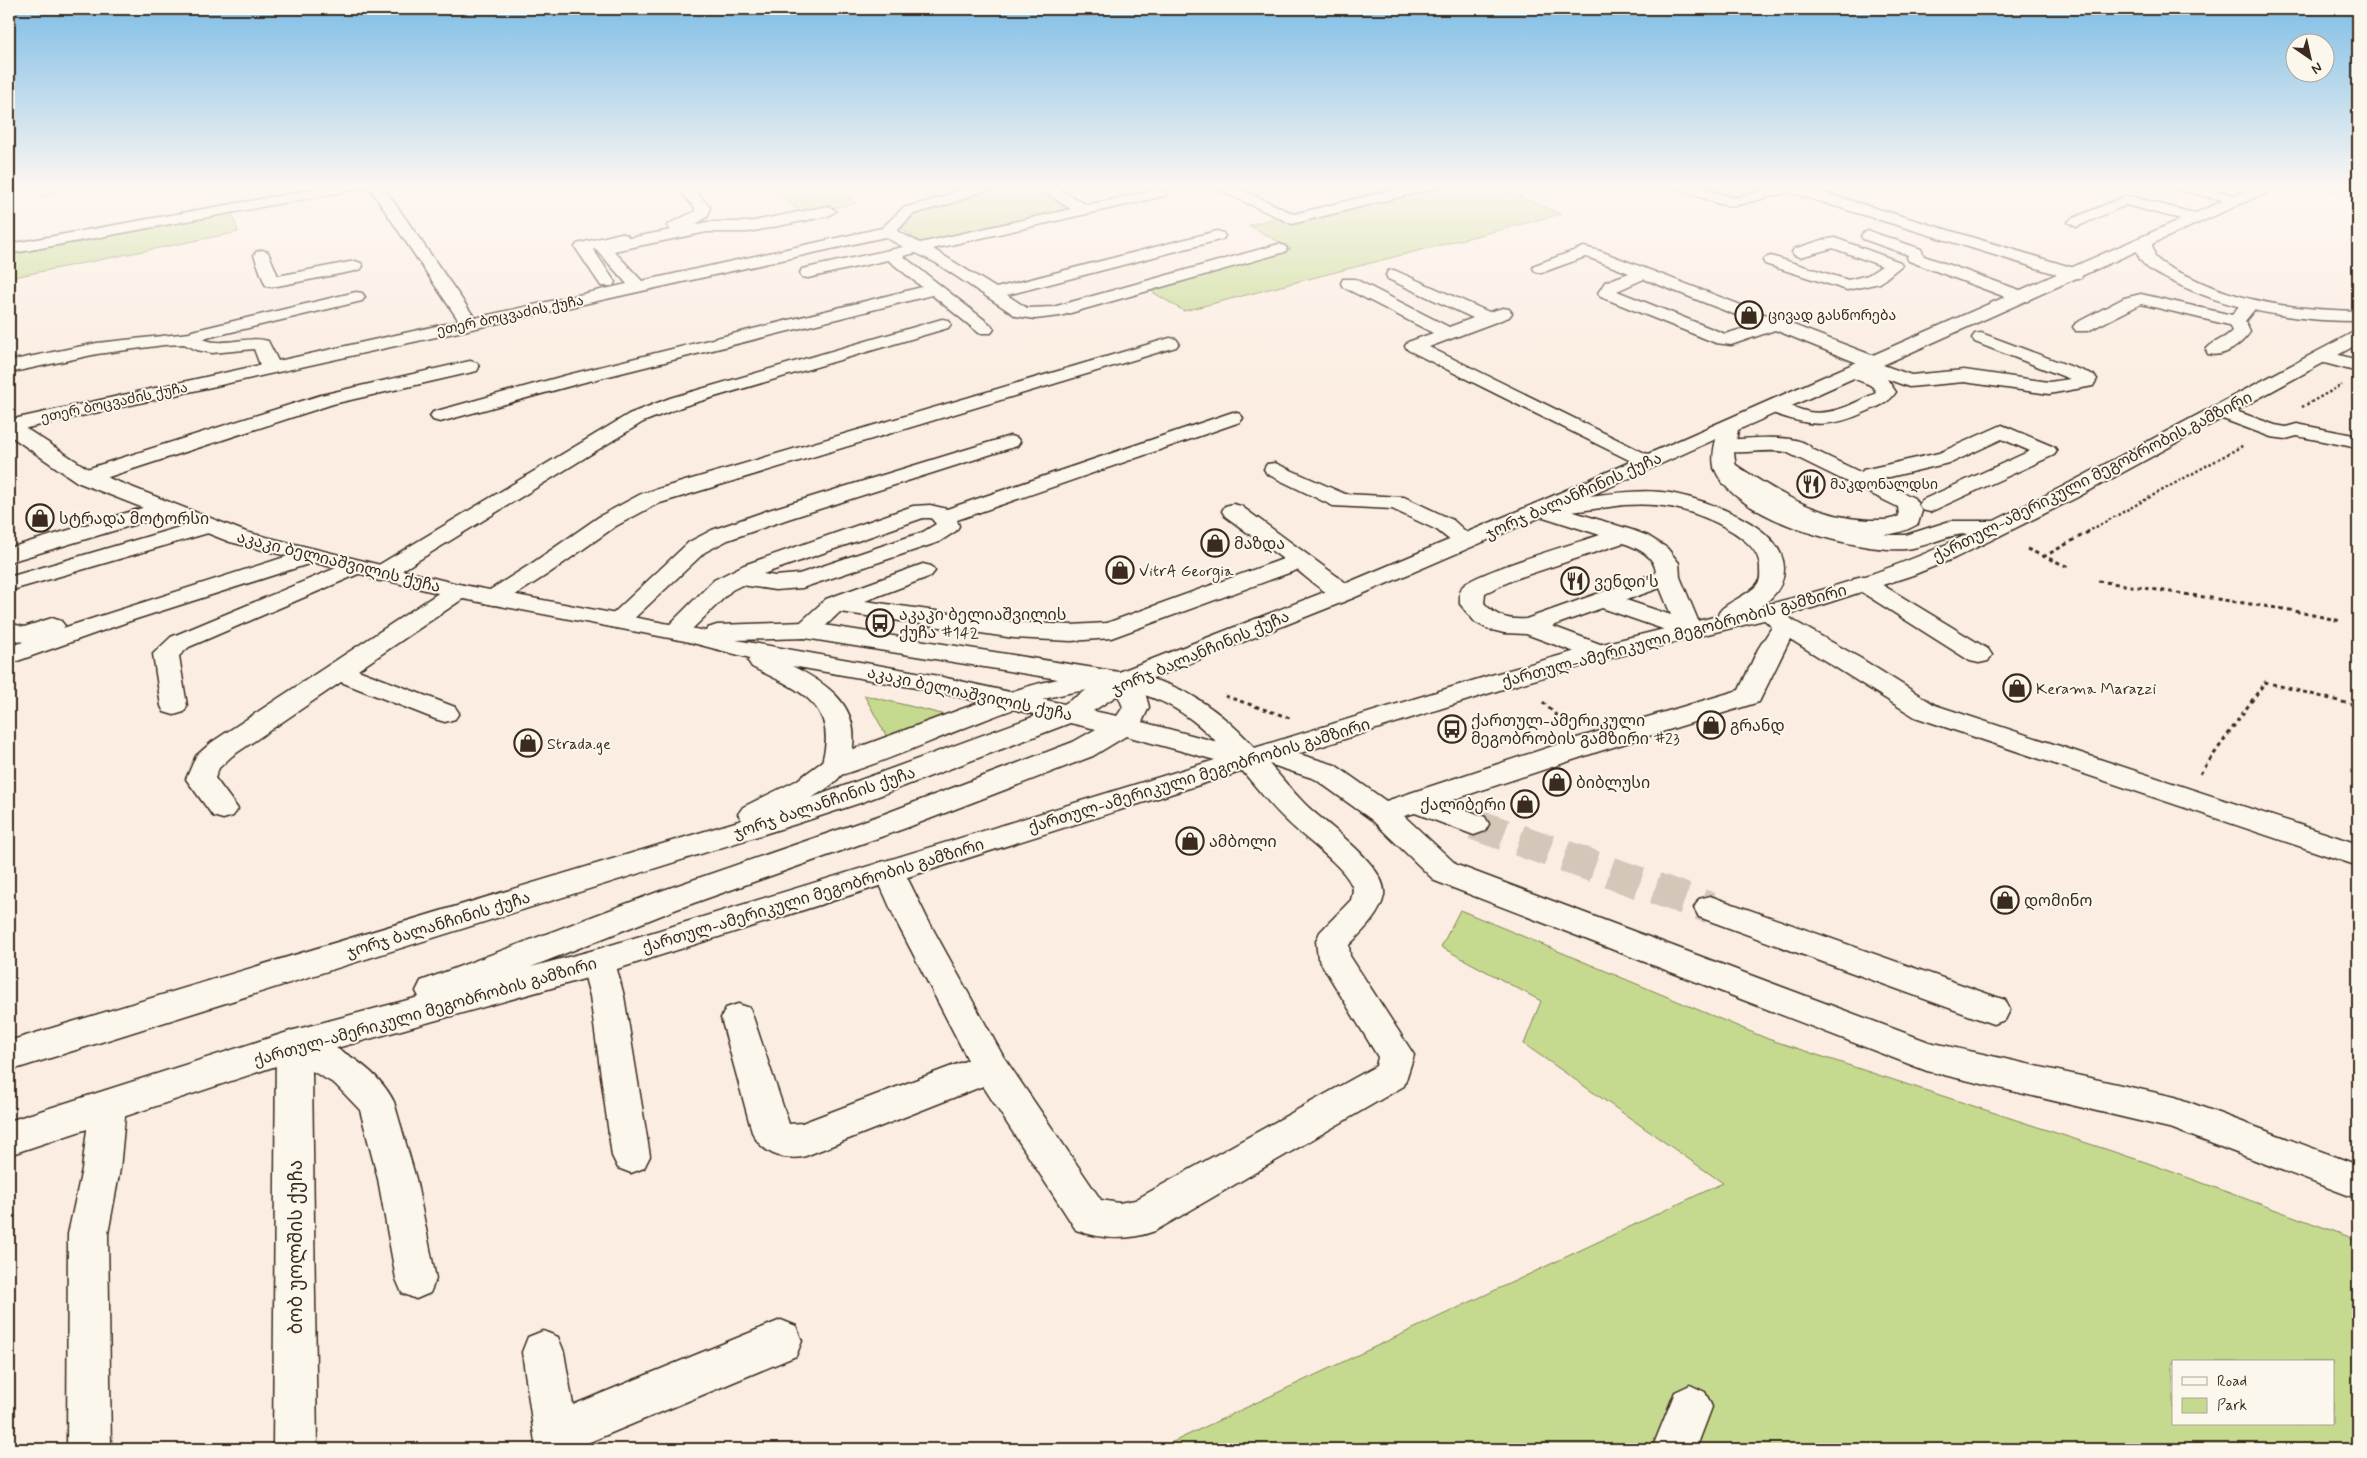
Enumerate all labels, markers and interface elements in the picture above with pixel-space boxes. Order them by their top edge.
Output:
north arrow [2284,32,2334,82]
text: N [2308,58,2326,78]
street label: ეთერ ბოცვაძის ქუჩა [435,292,585,340]
shop icon: ცივად გასწორება [1734,300,1764,330]
place label: ცივად გასწორება [1768,307,1896,325]
street label: ეთერ ბოცვაძის ქუჩა [39,379,189,427]
street label: ქართულ-ამერიკული მეგობრობის გამზირი [1929,387,2256,568]
street label: ჯორჯ ბალანჩინის ქუჩა [1482,448,1665,545]
restaurant icon: მაკდონალდსი [1796,469,1826,499]
place label: მაკდონალდსი [1830,476,1938,494]
shop icon: სტრადა მოტორსი [25,503,55,533]
place label: სტრადა მოტორსი [59,509,209,530]
street label: აკაკი ბელიაშვილის ქუჩა [235,527,443,598]
shop icon: მაზდა [1200,528,1230,558]
place label: მაზდა [1234,534,1285,555]
shop icon: VitrA Georgia [1105,555,1135,585]
place label: VitrA Georgia [1139,561,1234,583]
restaurant icon: ვენდი'ს [1560,566,1590,596]
place label: ვენდი'ს [1594,572,1659,593]
street label: ქართულ-ამერიკული მეგობრობის გამზირი [1500,580,1849,693]
place label: აკაკი ბელიაშვილის ქუჩა #142 [899,605,1067,644]
street label: ჯორჯ ბალანჩინის ქუჩა [1108,606,1293,700]
bus stop icon: აკაკი ბელიაშვილის ქუჩა #142 [865,608,895,638]
street label: აკაკი ბელიაშვილის ქუჩა [865,662,1074,726]
shop icon: Kerama Marazzi [2002,673,2032,703]
place label: Kerama Marazzi [2036,679,2156,700]
shop icon: გრანდ [1696,710,1726,740]
place label: ქართულ-ამერიკული მეგობრობის გამზირი #23 [1471,711,1680,750]
street label: ქართულ-ამერიკული მეგობრობის გამზირი [1026,714,1373,839]
bus stop icon: ქართულ-ამერიკული მეგობრობის გამზირი #23 [1437,714,1467,744]
place label: გრანდ [1730,716,1785,737]
shop icon: Strada.ge [513,728,543,758]
place label: Strada.ge [547,734,611,755]
street label: ჯორჯ ბალანჩინის ქუჩა [731,762,918,844]
shop icon: ბიბლუსი [1542,767,1572,797]
place label: ბიბლუსი [1576,773,1650,794]
shop icon: ქალიბერი [1510,789,1540,819]
place label: ქალიბერი [1420,795,1506,816]
shop icon: ამბოლი [1175,826,1205,856]
place label: ამბოლი [1209,832,1277,853]
street label: ქართულ-ამერიკული მეგობრობის გამზირი [640,834,987,959]
shop icon: დომინო [1990,885,2020,915]
street label: ჯორჯ ბალანჩინის ქუჩა [344,887,533,963]
place label: დომინო [2024,891,2092,912]
street label: ქართულ-ამერიკული მეგობრობის გამზირი [251,953,600,1072]
street label: ბობ უოლშის ქუჩა [284,1160,309,1334]
legend [2172,1360,2334,1426]
text: Road [2217,1372,2247,1392]
text: Park [2217,1396,2247,1416]

